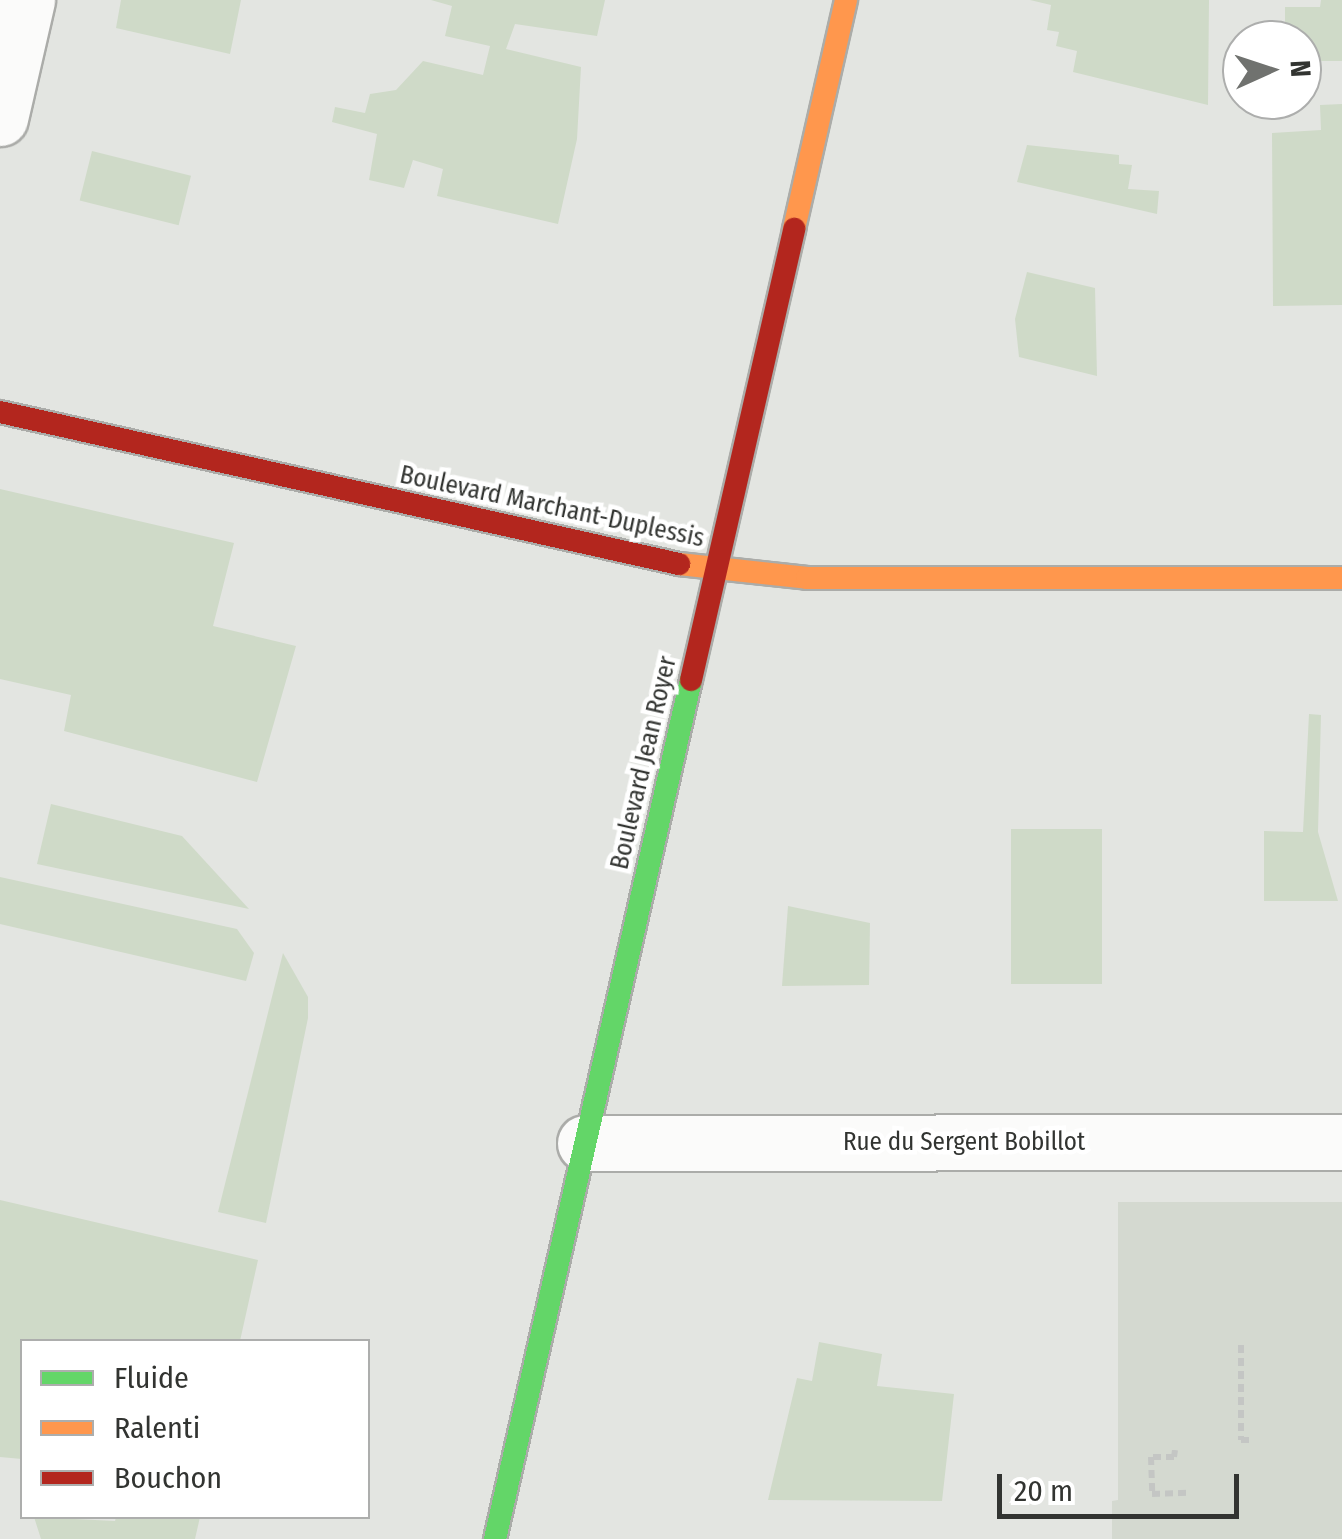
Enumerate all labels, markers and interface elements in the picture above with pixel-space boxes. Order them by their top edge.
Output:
north arrow [1222,20,1322,120]
text: N [1284,59,1317,78]
street label: Boulevard Marchant-Duplessis [397,460,707,554]
street label: Boulevard Jean Royer [605,654,683,872]
street label: Rue du Sergent Bobillot [843,1127,1085,1157]
legend [20,1339,370,1519]
text: Fluide [114,1360,189,1396]
text: Ralenti [114,1410,200,1446]
scale bar [1002,1454,1244,1516]
text: Bouchon [114,1460,222,1496]
text: 20 m [1014,1473,1073,1509]

